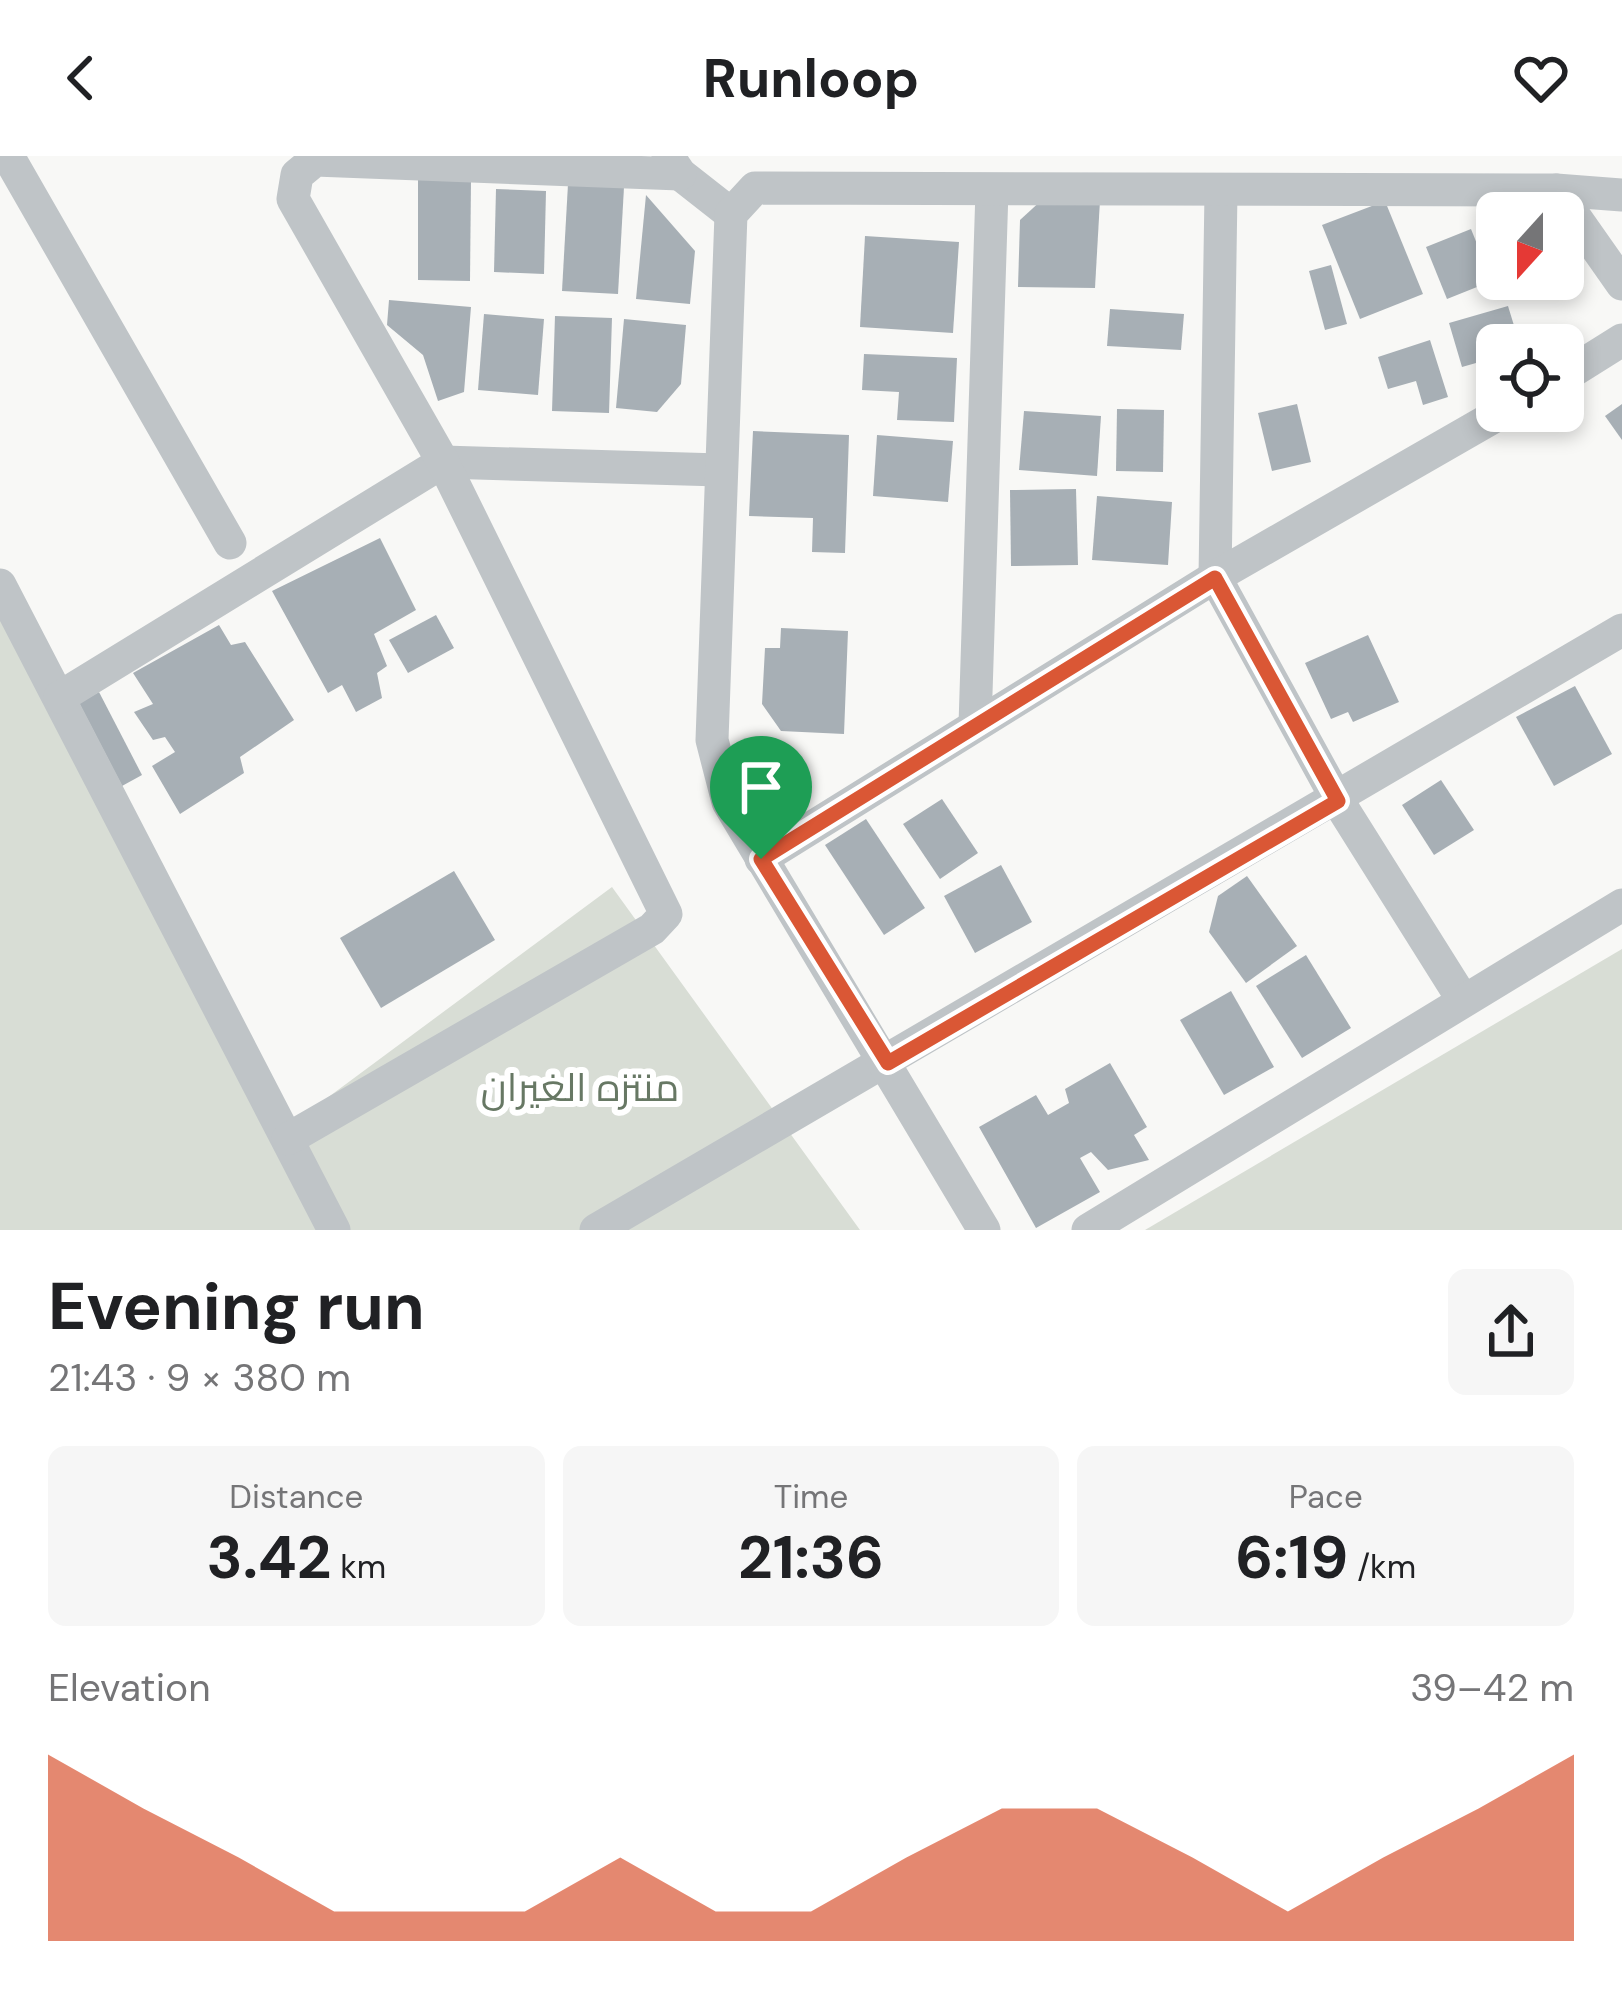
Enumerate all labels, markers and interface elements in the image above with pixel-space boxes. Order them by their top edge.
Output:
text: Runloop [703,43,919,114]
icon: back [48,45,114,111]
icon: heart [1508,45,1574,111]
north arrow [1476,192,1584,300]
map controls [1476,192,1584,432]
button: locate [1476,324,1584,432]
pin [710,736,812,859]
icon: arrive [728,754,794,820]
park label: منتزه الغيران [481,1062,679,1113]
text: Evening run [48,1264,425,1349]
button: share [1448,1269,1574,1395]
text: 21:43 · 9 × 380 m [48,1352,351,1403]
text: Distance [229,1475,363,1518]
text: Time [774,1475,848,1518]
text: Pace [1289,1475,1363,1518]
text: 3.42 [206,1518,331,1597]
text: 21:36 [738,1518,884,1597]
text: 6:19 [1235,1518,1348,1597]
text: km [331,1545,386,1588]
text: /km [1348,1545,1416,1588]
text: Elevation [48,1662,211,1713]
text: 39–42 m [1410,1662,1574,1713]

